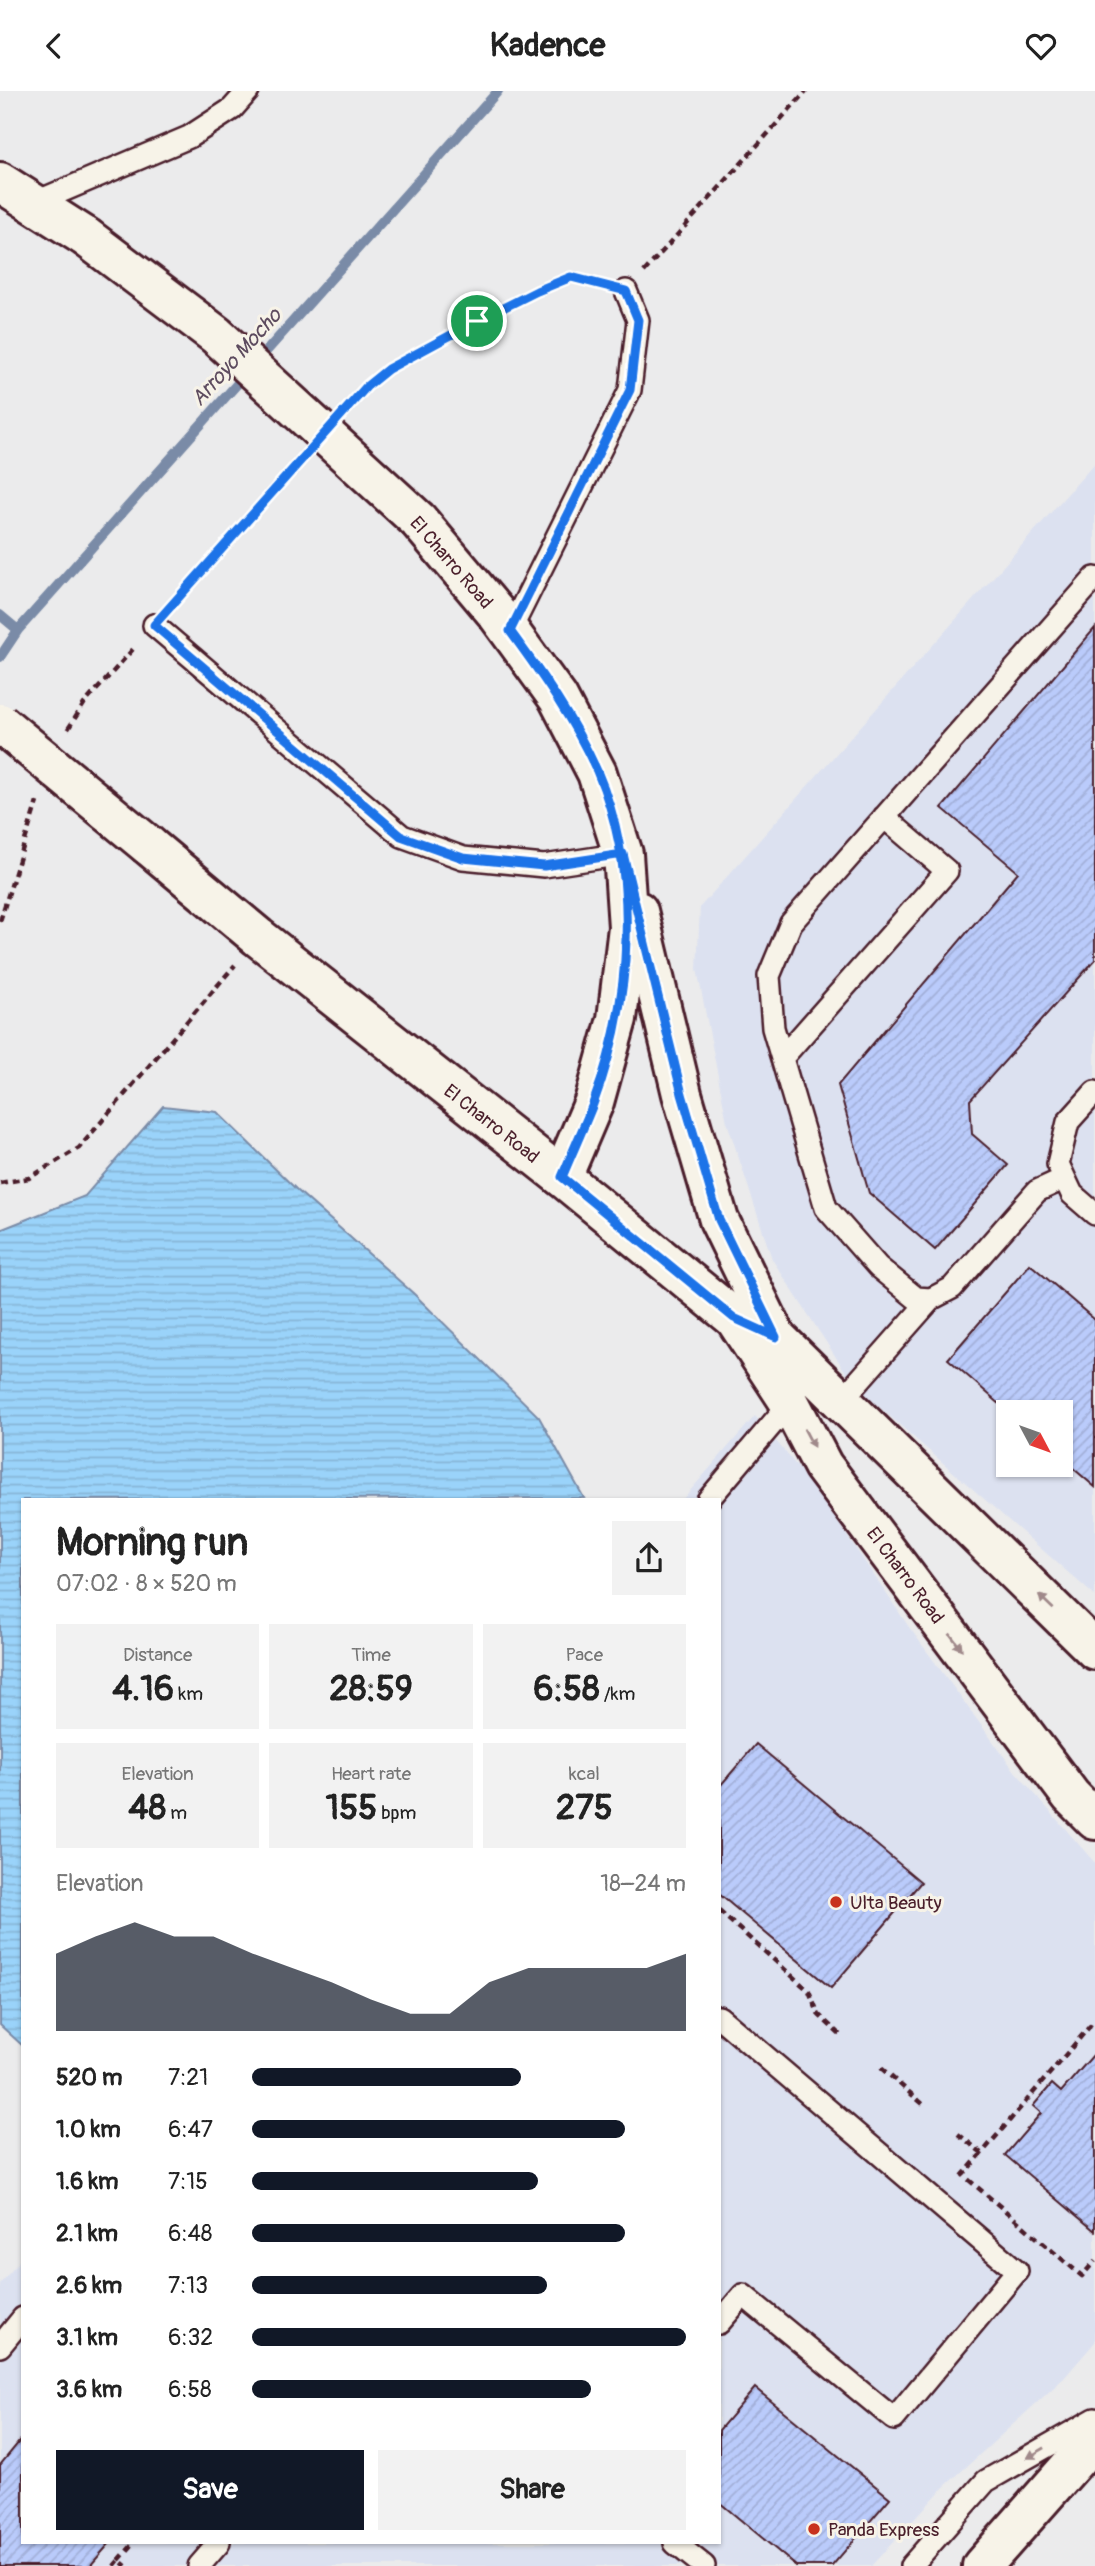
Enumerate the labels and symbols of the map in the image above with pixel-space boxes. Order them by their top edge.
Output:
pin [447,291,507,351]
water label: Arroyo Mocho [185,302,289,412]
street label: El Charro Road [405,511,498,614]
street label: El Charro Road [439,1079,544,1169]
north arrow [996,1400,1073,1477]
one-way arrow [803,1428,815,1448]
street label: El Charro Road [861,1523,949,1629]
one-way arrow [1038,1594,1055,1610]
one-way arrow [949,1633,963,1651]
place label: Ulta Beauty [850,1891,942,1915]
marker: Ulta Beauty [828,1894,844,1910]
one-way arrow [1026,2447,1045,2459]
place label: Panda Express [828,2518,940,2542]
marker: Panda Express [806,2521,822,2537]

